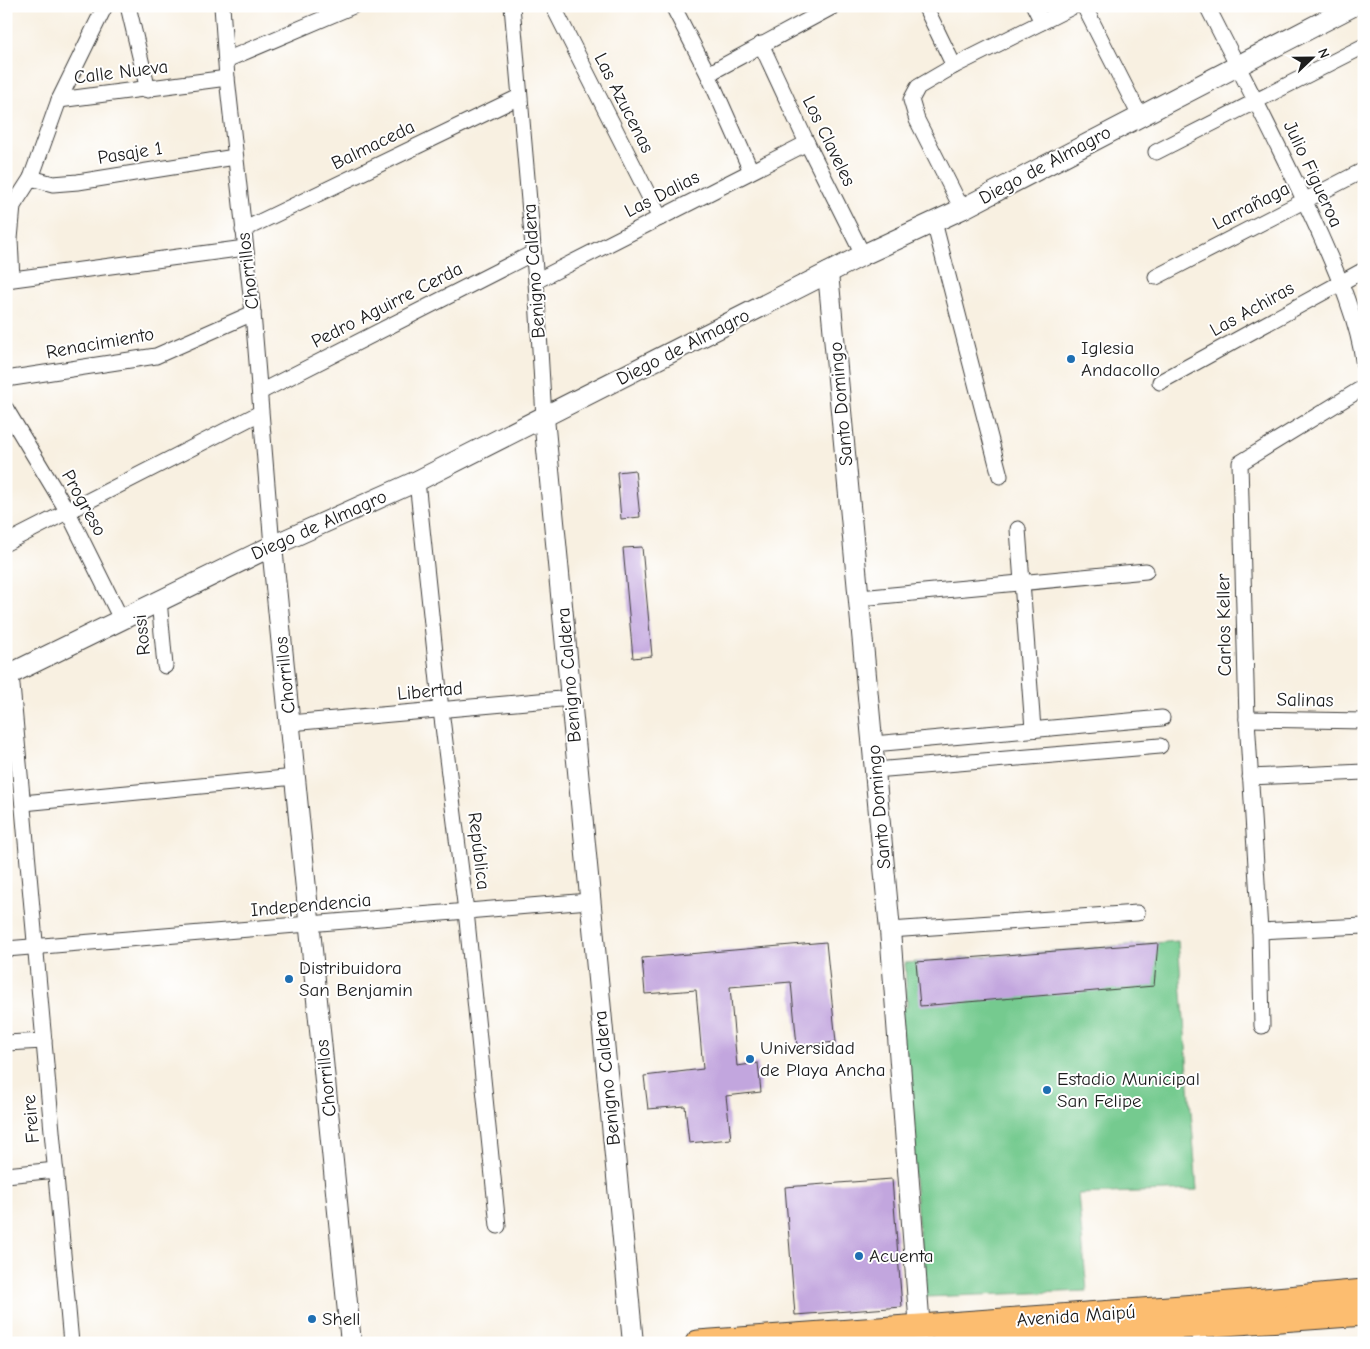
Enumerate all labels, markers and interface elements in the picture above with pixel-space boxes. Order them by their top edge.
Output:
north arrow [1288,32,1338,82]
text: N [1314,46,1333,61]
street label: Las Azucenas [589,49,659,157]
street label: Calle Nueva [73,55,169,89]
street label: Los Claveles [798,92,860,190]
street label: Balmaceda [328,115,418,175]
street label: Julio Figueroa [1279,117,1347,231]
street label: Diego de Almagro [975,121,1115,209]
street label: Pasaje 1 [96,137,164,169]
street label: Las Dalias [621,166,703,222]
street label: Larrañaga [1209,177,1293,235]
street label: Benigno Caldera [518,203,550,339]
street label: Chorrillos [232,231,264,311]
street label: Pedro Aguirre Cerda [308,257,466,353]
street label: Las Achiras [1206,277,1298,341]
street label: Diego de Almagro [613,304,753,390]
street label: Renacimiento [44,323,156,363]
place label: Iglesia Andacollo [1081,337,1160,381]
street label: Santo Domingo [825,341,857,467]
marker: Iglesia Andacollo [1065,353,1077,365]
street label: Progreso [57,466,111,540]
street label: Diego de Almagro [248,485,390,565]
street label: Carlos Keller [1212,573,1236,677]
street label: Benigno Caldera [552,607,586,743]
street label: Rossi [129,613,155,657]
street label: Chorrillos [270,635,300,715]
street label: Libertad [396,677,464,705]
street label: Salinas [1276,689,1334,711]
street label: Santo Domingo [863,744,895,870]
street label: República [463,811,495,891]
street label: Independencia [250,889,372,921]
place label: Distribuidora San Benjamin [299,957,413,1001]
marker: Distribuidora San Benjamin [283,973,295,985]
street label: Benigno Caldera [589,1010,625,1146]
place label: Universidad de Playa Ancha [760,1037,886,1081]
street label: Chorrillos [311,1038,341,1118]
marker: Universidad de Playa Ancha [744,1053,756,1065]
place label: Estadio Municipal San Felipe [1057,1068,1200,1112]
marker: Estadio Municipal San Felipe [1041,1084,1053,1096]
street label: Freire [18,1094,44,1144]
place label: Acuenta [869,1245,934,1267]
marker: Acuenta [853,1250,865,1262]
street label: Avenida Maipú [1016,1301,1136,1331]
place label: Shell [322,1308,361,1330]
marker: Shell [306,1313,318,1325]

